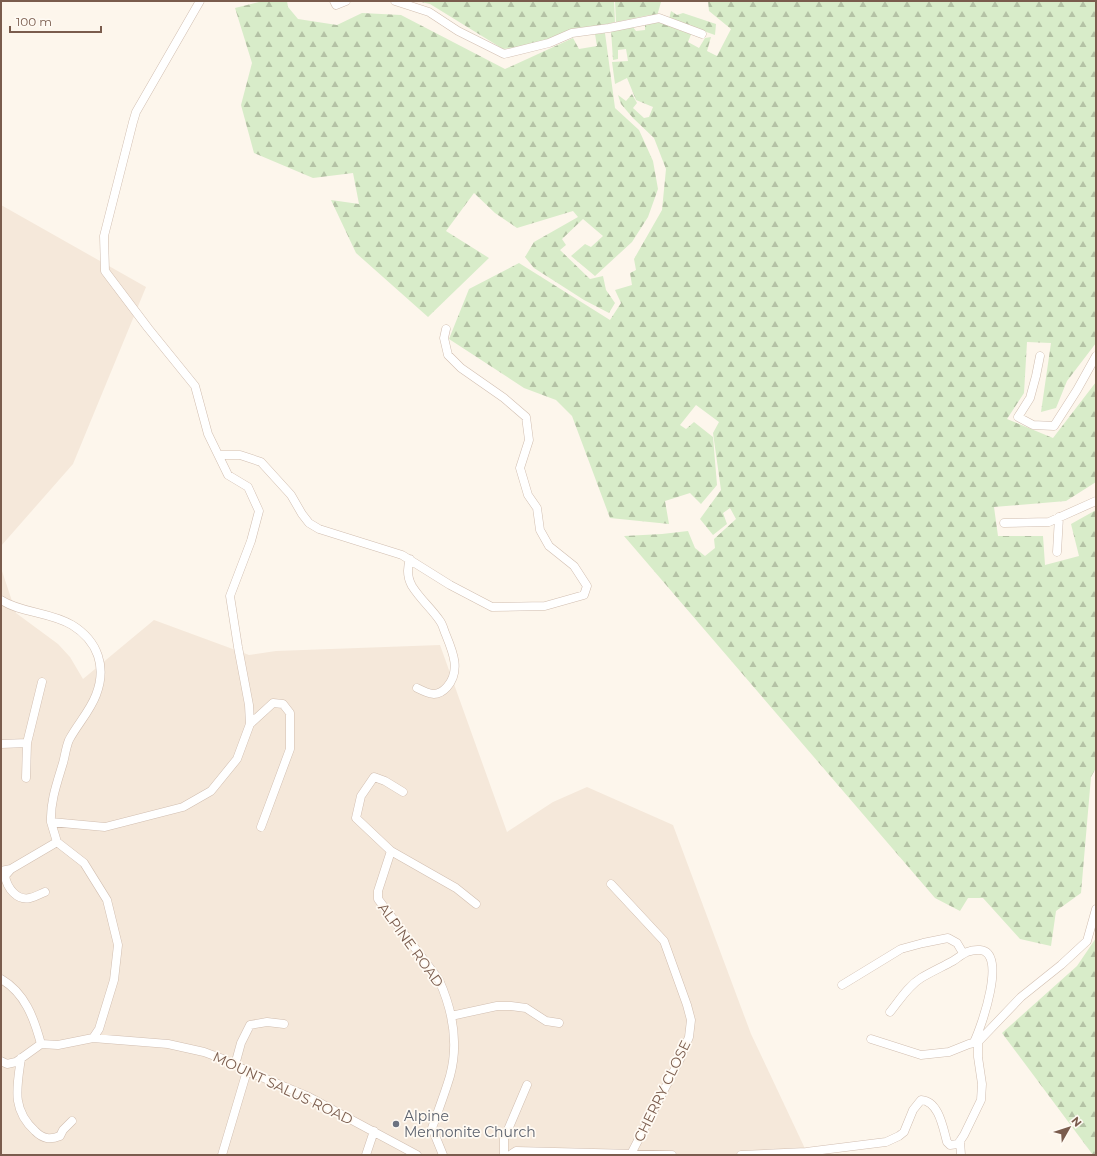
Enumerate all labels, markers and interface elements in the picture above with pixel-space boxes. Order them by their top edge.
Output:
scale bar [10,8,101,34]
text: 100 m [16,14,52,29]
street label: ALPINE ROAD [374,899,448,991]
street label: CHERRY CLOSE [630,1037,694,1145]
street label: MOUNT SALUS ROAD [210,1048,356,1128]
place label: Alpine Mennonite Church [404,1107,536,1141]
north arrow [1049,1108,1089,1148]
text: N [1069,1114,1085,1130]
marker: Alpine Mennonite Church [391,1119,401,1129]

